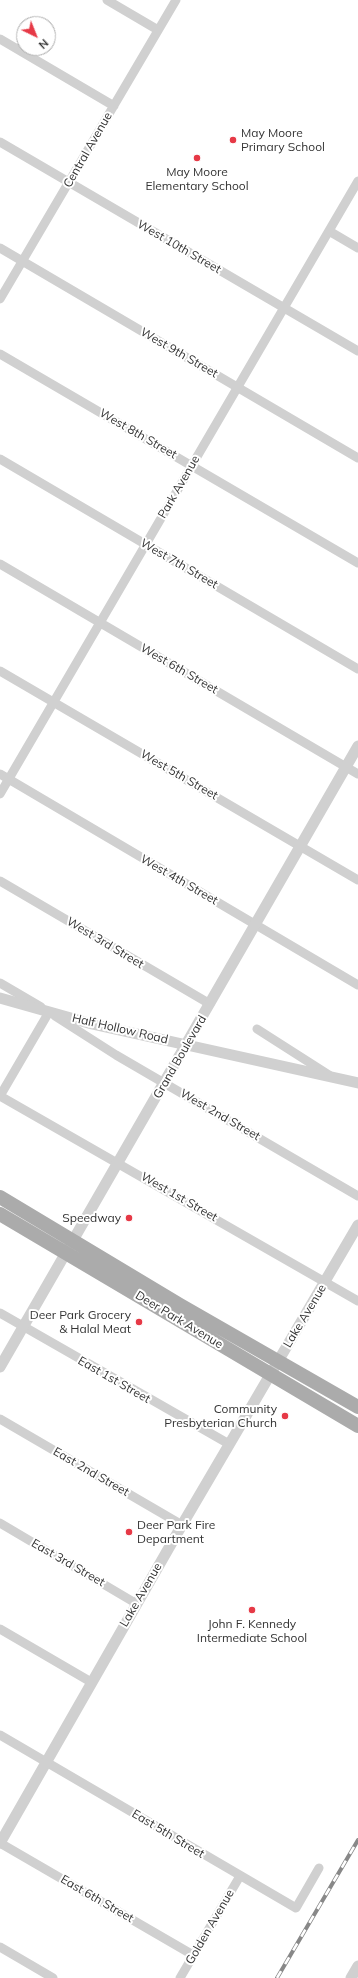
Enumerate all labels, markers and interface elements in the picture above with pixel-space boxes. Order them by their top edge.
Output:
north arrow [16,16,56,56]
text: N [36,36,51,52]
street label: Central Avenue [61,110,115,190]
place label: May Moore Primary School [241,126,325,154]
marker: May Moore Primary School [228,135,238,145]
marker: May Moore Elementary School [192,153,202,163]
place label: May Moore Elementary School [145,165,249,193]
street label: West 10th Street [135,217,223,277]
street label: West 9th Street [138,325,220,381]
street label: West 8th Street [97,406,179,462]
street label: Park Avenue [155,453,203,521]
street label: West 7th Street [138,536,220,592]
street label: West 6th Street [138,641,220,697]
street label: West 5th Street [138,747,220,803]
street label: West 4th Street [138,852,220,908]
street label: West 3rd Street [64,914,146,972]
street label: Half Hollow Road [71,1011,169,1047]
street label: Grand Boulevard [150,1013,210,1101]
street label: West 2nd Street [177,1086,263,1144]
street label: West 1st Street [138,1169,220,1225]
place label: Speedway [62,1211,121,1225]
marker: Speedway [124,1213,134,1223]
street label: Lake Avenue [280,1282,330,1350]
street label: Deer Park Avenue [133,1288,225,1352]
place label: Deer Park Grocery & Halal Meat [30,1308,131,1336]
marker: Deer Park Grocery & Halal Meat [134,1317,144,1327]
street label: East 1st Street [75,1354,153,1406]
place label: Community Presbyterian Church [164,1402,277,1430]
marker: Community Presbyterian Church [280,1411,290,1421]
street label: East 2nd Street [51,1444,131,1500]
place label: Deer Park Fire Department [137,1518,215,1546]
marker: Deer Park Fire Department [124,1527,134,1537]
street label: East 3rd Street [29,1536,107,1590]
street label: Lake Avenue [117,1561,165,1629]
marker: John F. Kennedy Intermediate School [247,1605,257,1615]
place label: John F. Kennedy Intermediate School [197,1617,307,1645]
street label: East 5th Street [129,1807,207,1861]
street label: East 6th Street [58,1872,136,1926]
street label: Golden Avenue [183,1887,237,1967]

